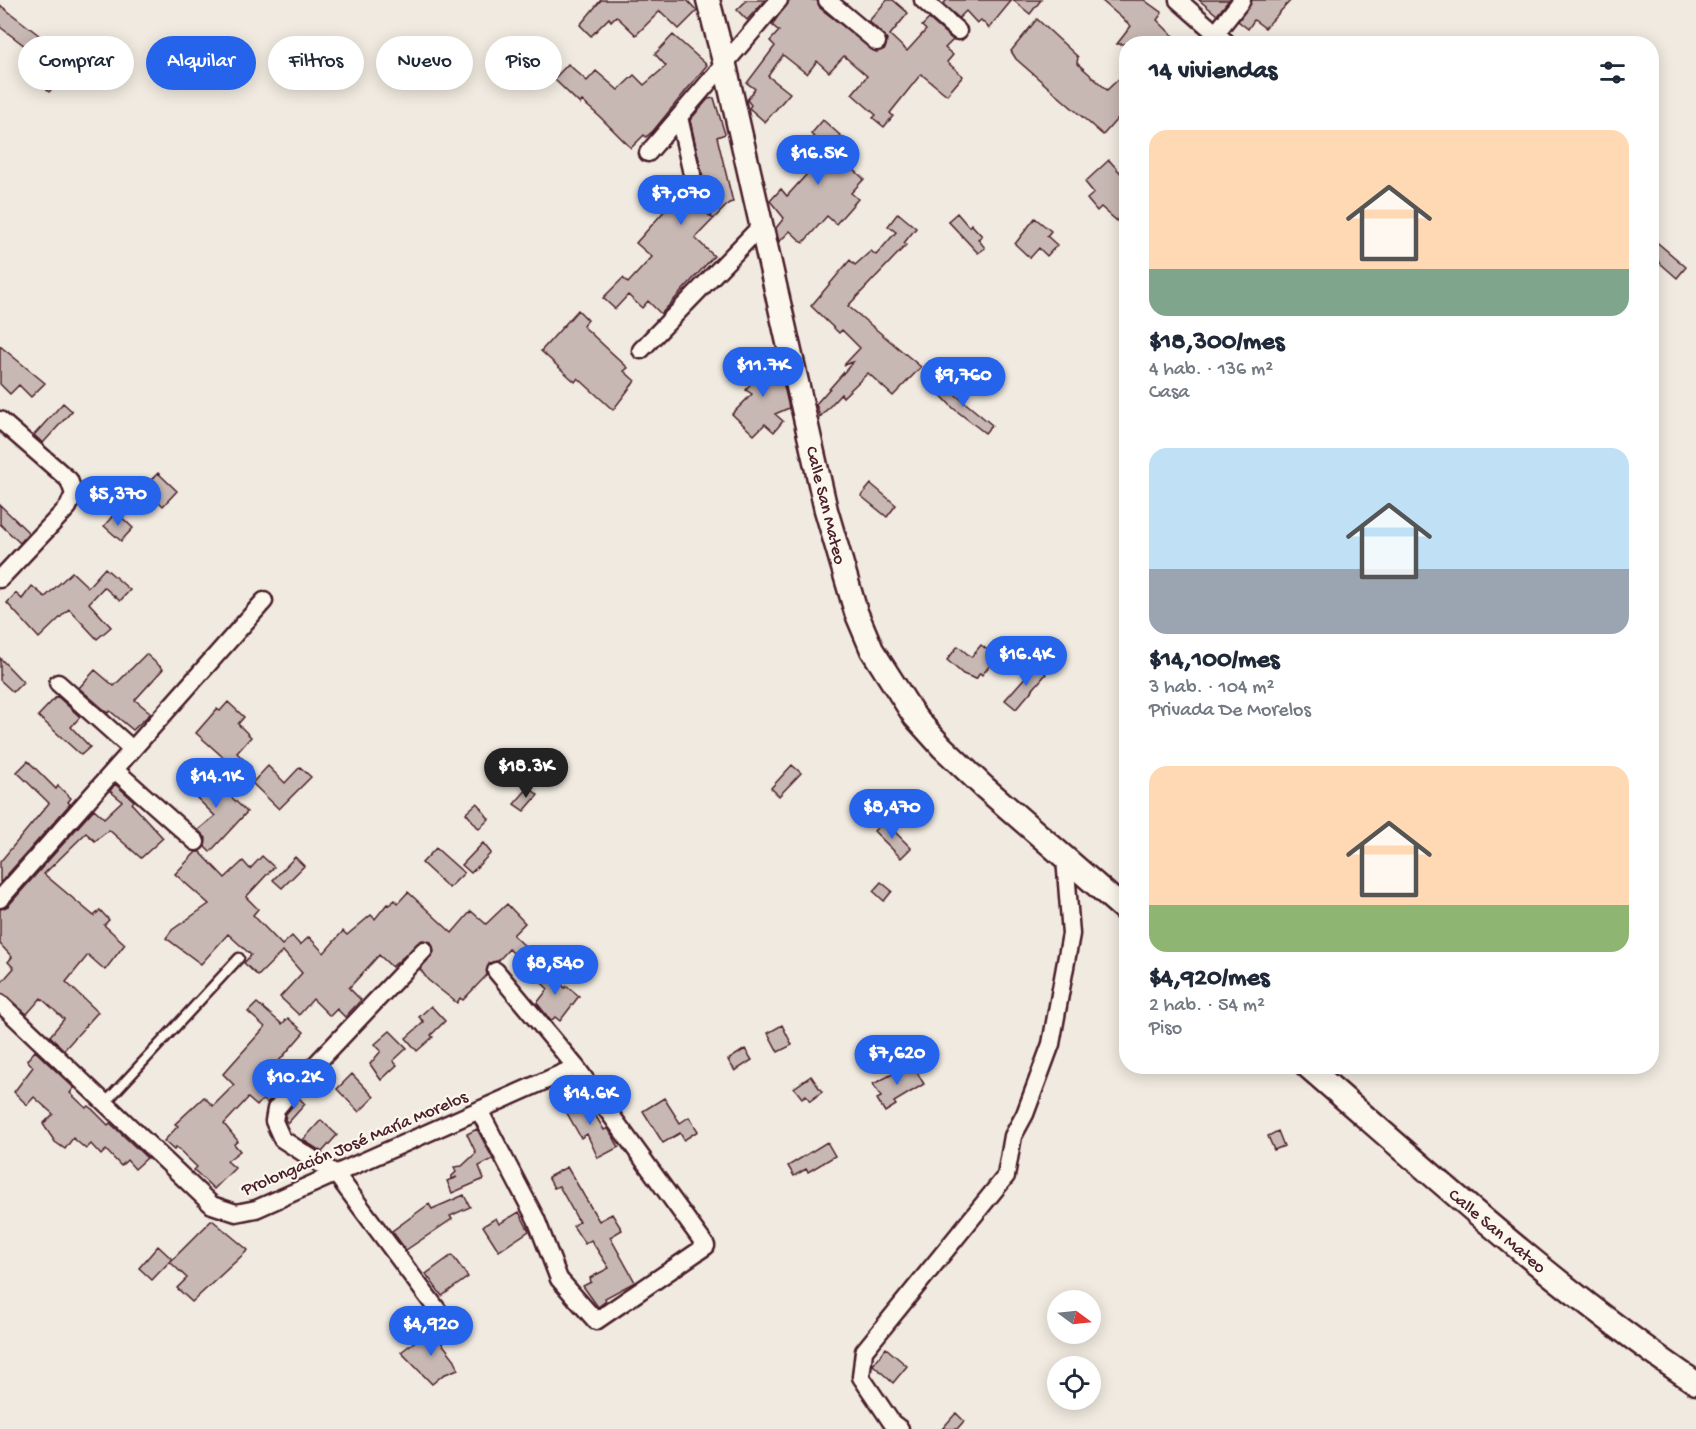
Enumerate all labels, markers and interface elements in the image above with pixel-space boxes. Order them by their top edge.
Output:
chip: Comprar [18,36,134,90]
chip: Alquilar [146,36,256,90]
chip: Filtros [268,36,364,90]
chip: Nuevo [376,36,473,90]
chip: Piso [485,36,562,90]
icon: filters [1596,56,1629,89]
text: 14 viviendas [1149,57,1277,88]
pin: $16.5K [769,135,867,186]
text: $16.5K [790,143,846,166]
icon: home [1335,169,1443,277]
pin: $7,070 [632,175,730,226]
text: $7,070 [652,183,710,206]
text: $18,300/mes [1149,328,1284,359]
pin: $11.7K [714,347,812,398]
text: $11.7K [737,355,789,378]
pin: $9,760 [914,357,1012,408]
text: 4 hab. · 136 m² [1149,359,1273,382]
text: $9,760 [934,365,992,388]
text: Casa [1149,382,1189,405]
street label: Calle San Mateo [800,444,849,567]
pin: $5,370 [69,476,167,527]
text: $5,370 [89,484,147,507]
icon: home [1335,487,1443,595]
pin: $16.4K [977,636,1075,687]
text: $16.4K [999,644,1053,667]
text: $14,100/mes [1149,646,1279,677]
text: 3 hab. · 104 m² [1149,677,1274,700]
text: Privada De Morelos [1149,700,1311,723]
pin: $18.3K [477,748,575,799]
text: $18.3K [498,756,554,779]
pin: $14.1K [167,758,265,809]
text: $14.1K [190,766,242,789]
pin: $8,470 [843,789,941,840]
text: $8,470 [863,797,921,820]
icon: home [1335,805,1443,913]
pin: $8,540 [506,945,604,996]
text: $8,540 [526,953,584,976]
text: $4,920/mes [1149,964,1269,995]
text: 2 hab. · 54 m² [1149,995,1265,1018]
text: Piso [1149,1018,1182,1041]
pin: $7,620 [848,1035,946,1086]
text: $7,620 [869,1043,925,1066]
pin: $10.2K [245,1059,343,1110]
text: $10.2K [266,1067,322,1090]
pin: $14.6K [541,1075,639,1126]
text: $14.6K [563,1083,617,1106]
street label: Prolongación José María Morelos [238,1087,472,1202]
street label: Calle San Mateo [1443,1185,1549,1279]
north arrow [1047,1290,1101,1344]
map controls [1047,1290,1101,1410]
pin: $4,920 [382,1306,480,1357]
text: $4,920 [403,1314,459,1337]
button: locate [1047,1356,1101,1410]

